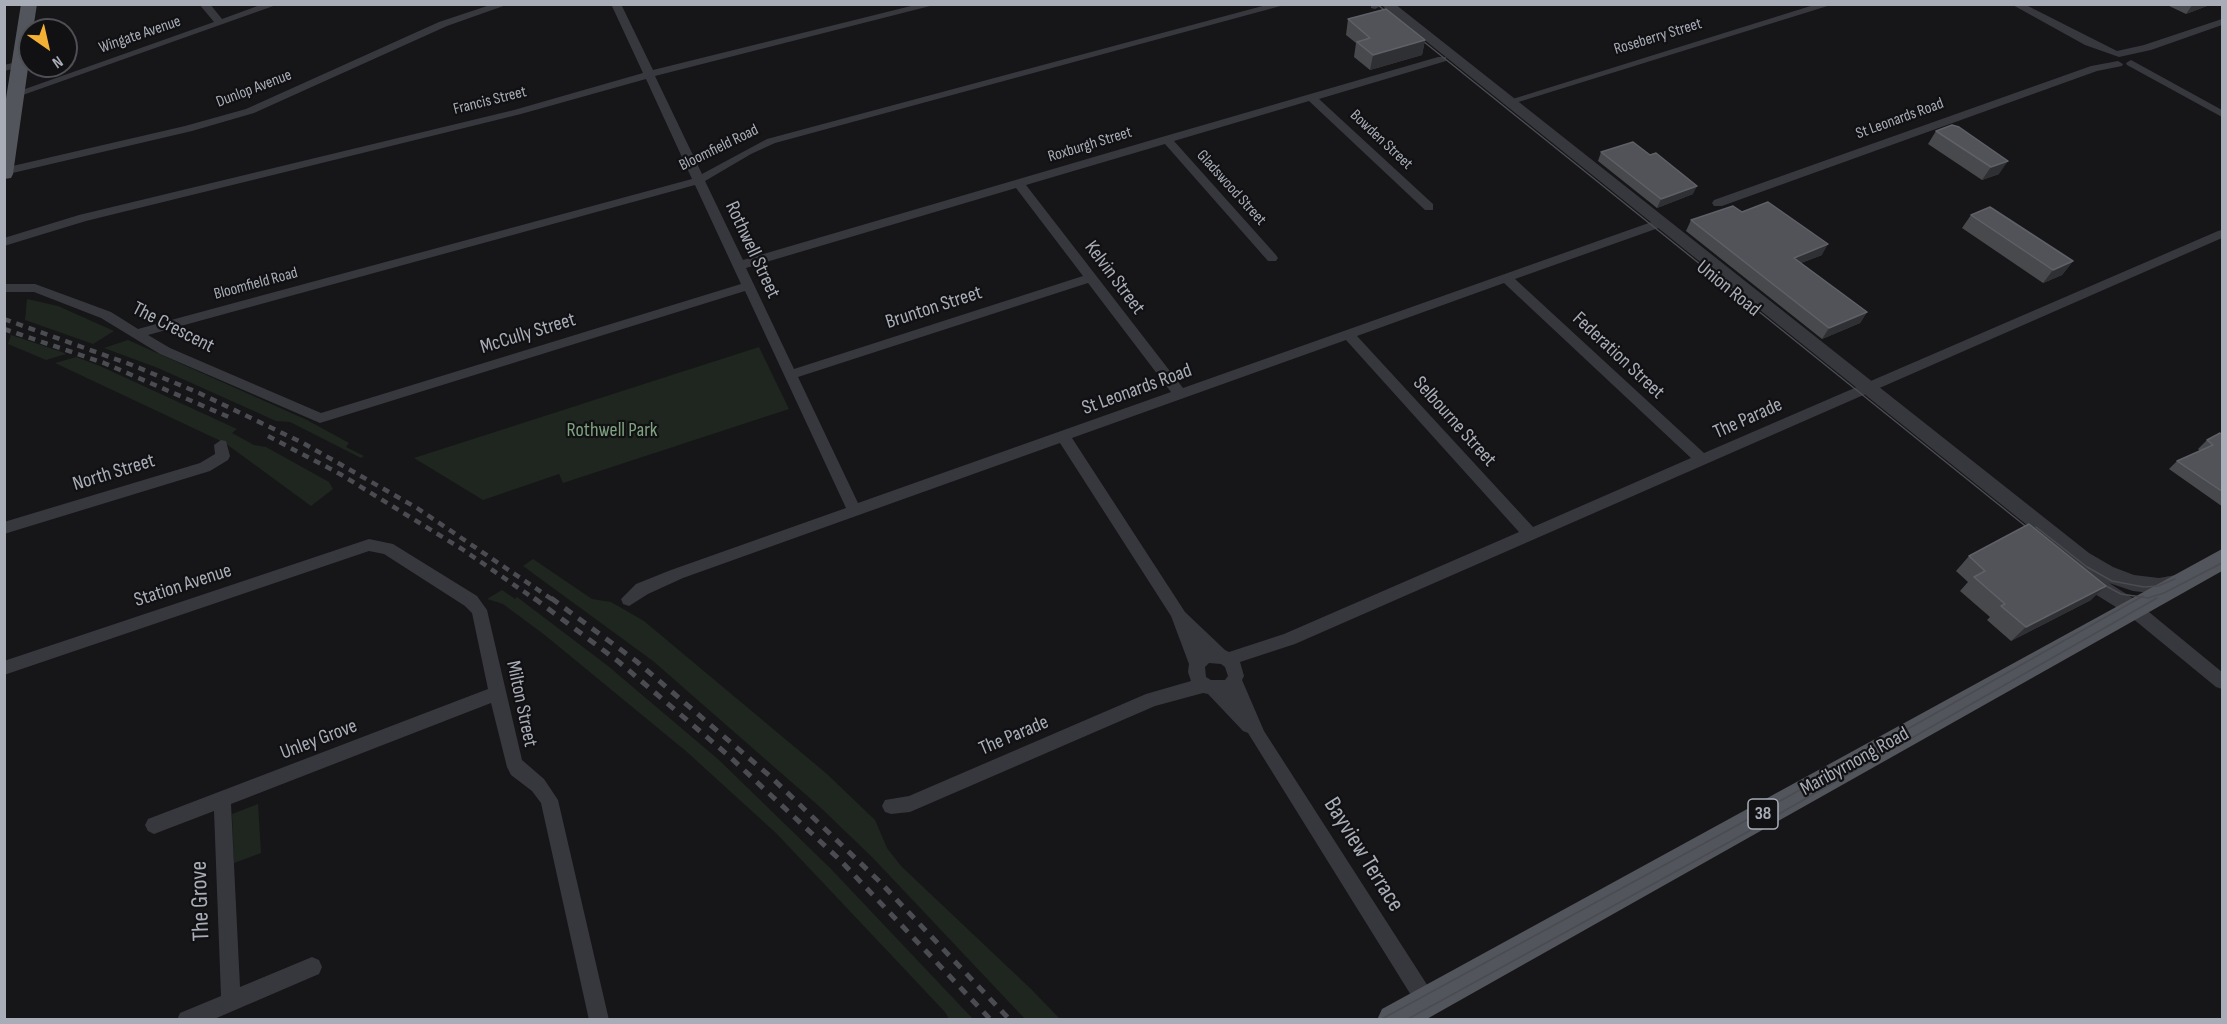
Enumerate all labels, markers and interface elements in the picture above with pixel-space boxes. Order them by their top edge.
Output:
street label: Wingate Avenue [96,12,184,58]
street label: Roseberry Street [1612,15,1704,59]
north arrow [18,18,78,78]
text: N [48,51,66,72]
street label: Dunlop Avenue [214,66,294,112]
street label: Francis Street [451,83,529,119]
street label: St Leonards Road [1853,94,1947,144]
street label: Bowden Street [1346,106,1416,174]
street label: Bloomfield Road [676,121,762,175]
street label: Roxburgh Street [1046,123,1134,167]
street label: Gladswood Street [1192,146,1270,230]
street label: Rothwell Street [719,198,785,302]
street label: Kelvin Street [1079,236,1149,320]
street label: Union Road [1691,256,1765,322]
street label: Bloomfield Road [212,264,300,304]
street label: Brunton Street [883,281,985,335]
street label: The Crescent [128,297,218,359]
street label: Federation Street [1567,307,1669,405]
street label: McCully Street [477,308,579,360]
street label: St Leonards Road [1079,359,1195,421]
street label: Selbourne Street [1407,372,1501,472]
street label: The Parade [1710,393,1786,445]
park label: Rothwell Park [566,419,658,443]
street label: North Street [70,449,158,497]
street label: Station Avenue [131,559,235,613]
street label: Milton Street [500,659,542,749]
street label: The Parade [976,711,1052,761]
street label: Unley Grove [277,714,361,766]
street label: Maribyrnong Road [1796,722,1914,802]
street label: Bayview Terrace [1317,793,1409,917]
road number: 38 [1748,799,1778,829]
street label: The Grove [185,860,217,942]

